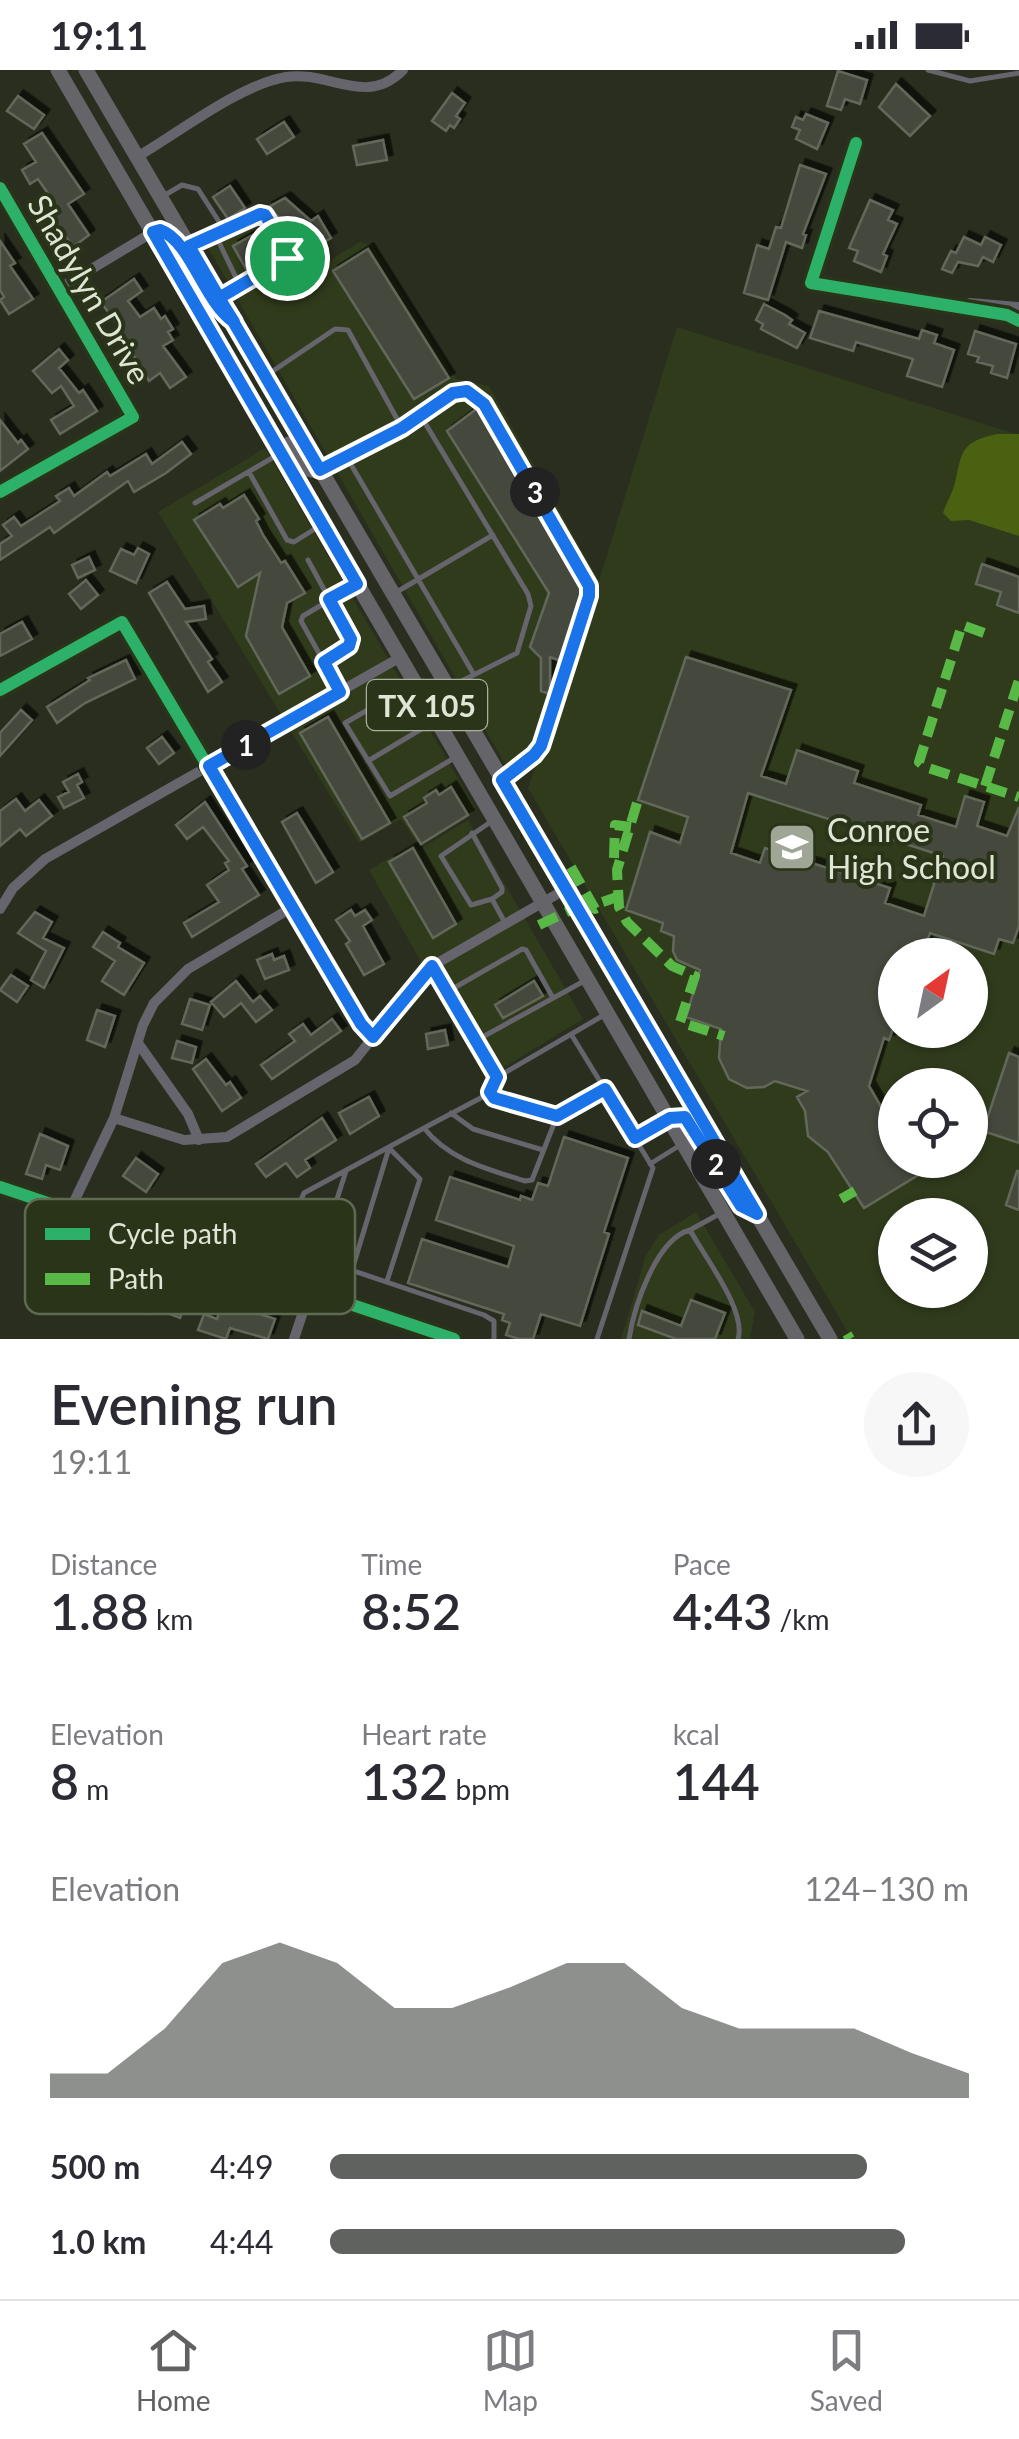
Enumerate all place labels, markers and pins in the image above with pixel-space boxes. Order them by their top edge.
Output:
pin [245,216,330,301]
pin: 3 [510,467,560,517]
pin: 1 [221,720,271,770]
place label: Conroe High School [827,810,996,886]
school or university icon: Conroe High School [766,821,818,873]
pin: 2 [691,1139,741,1189]

